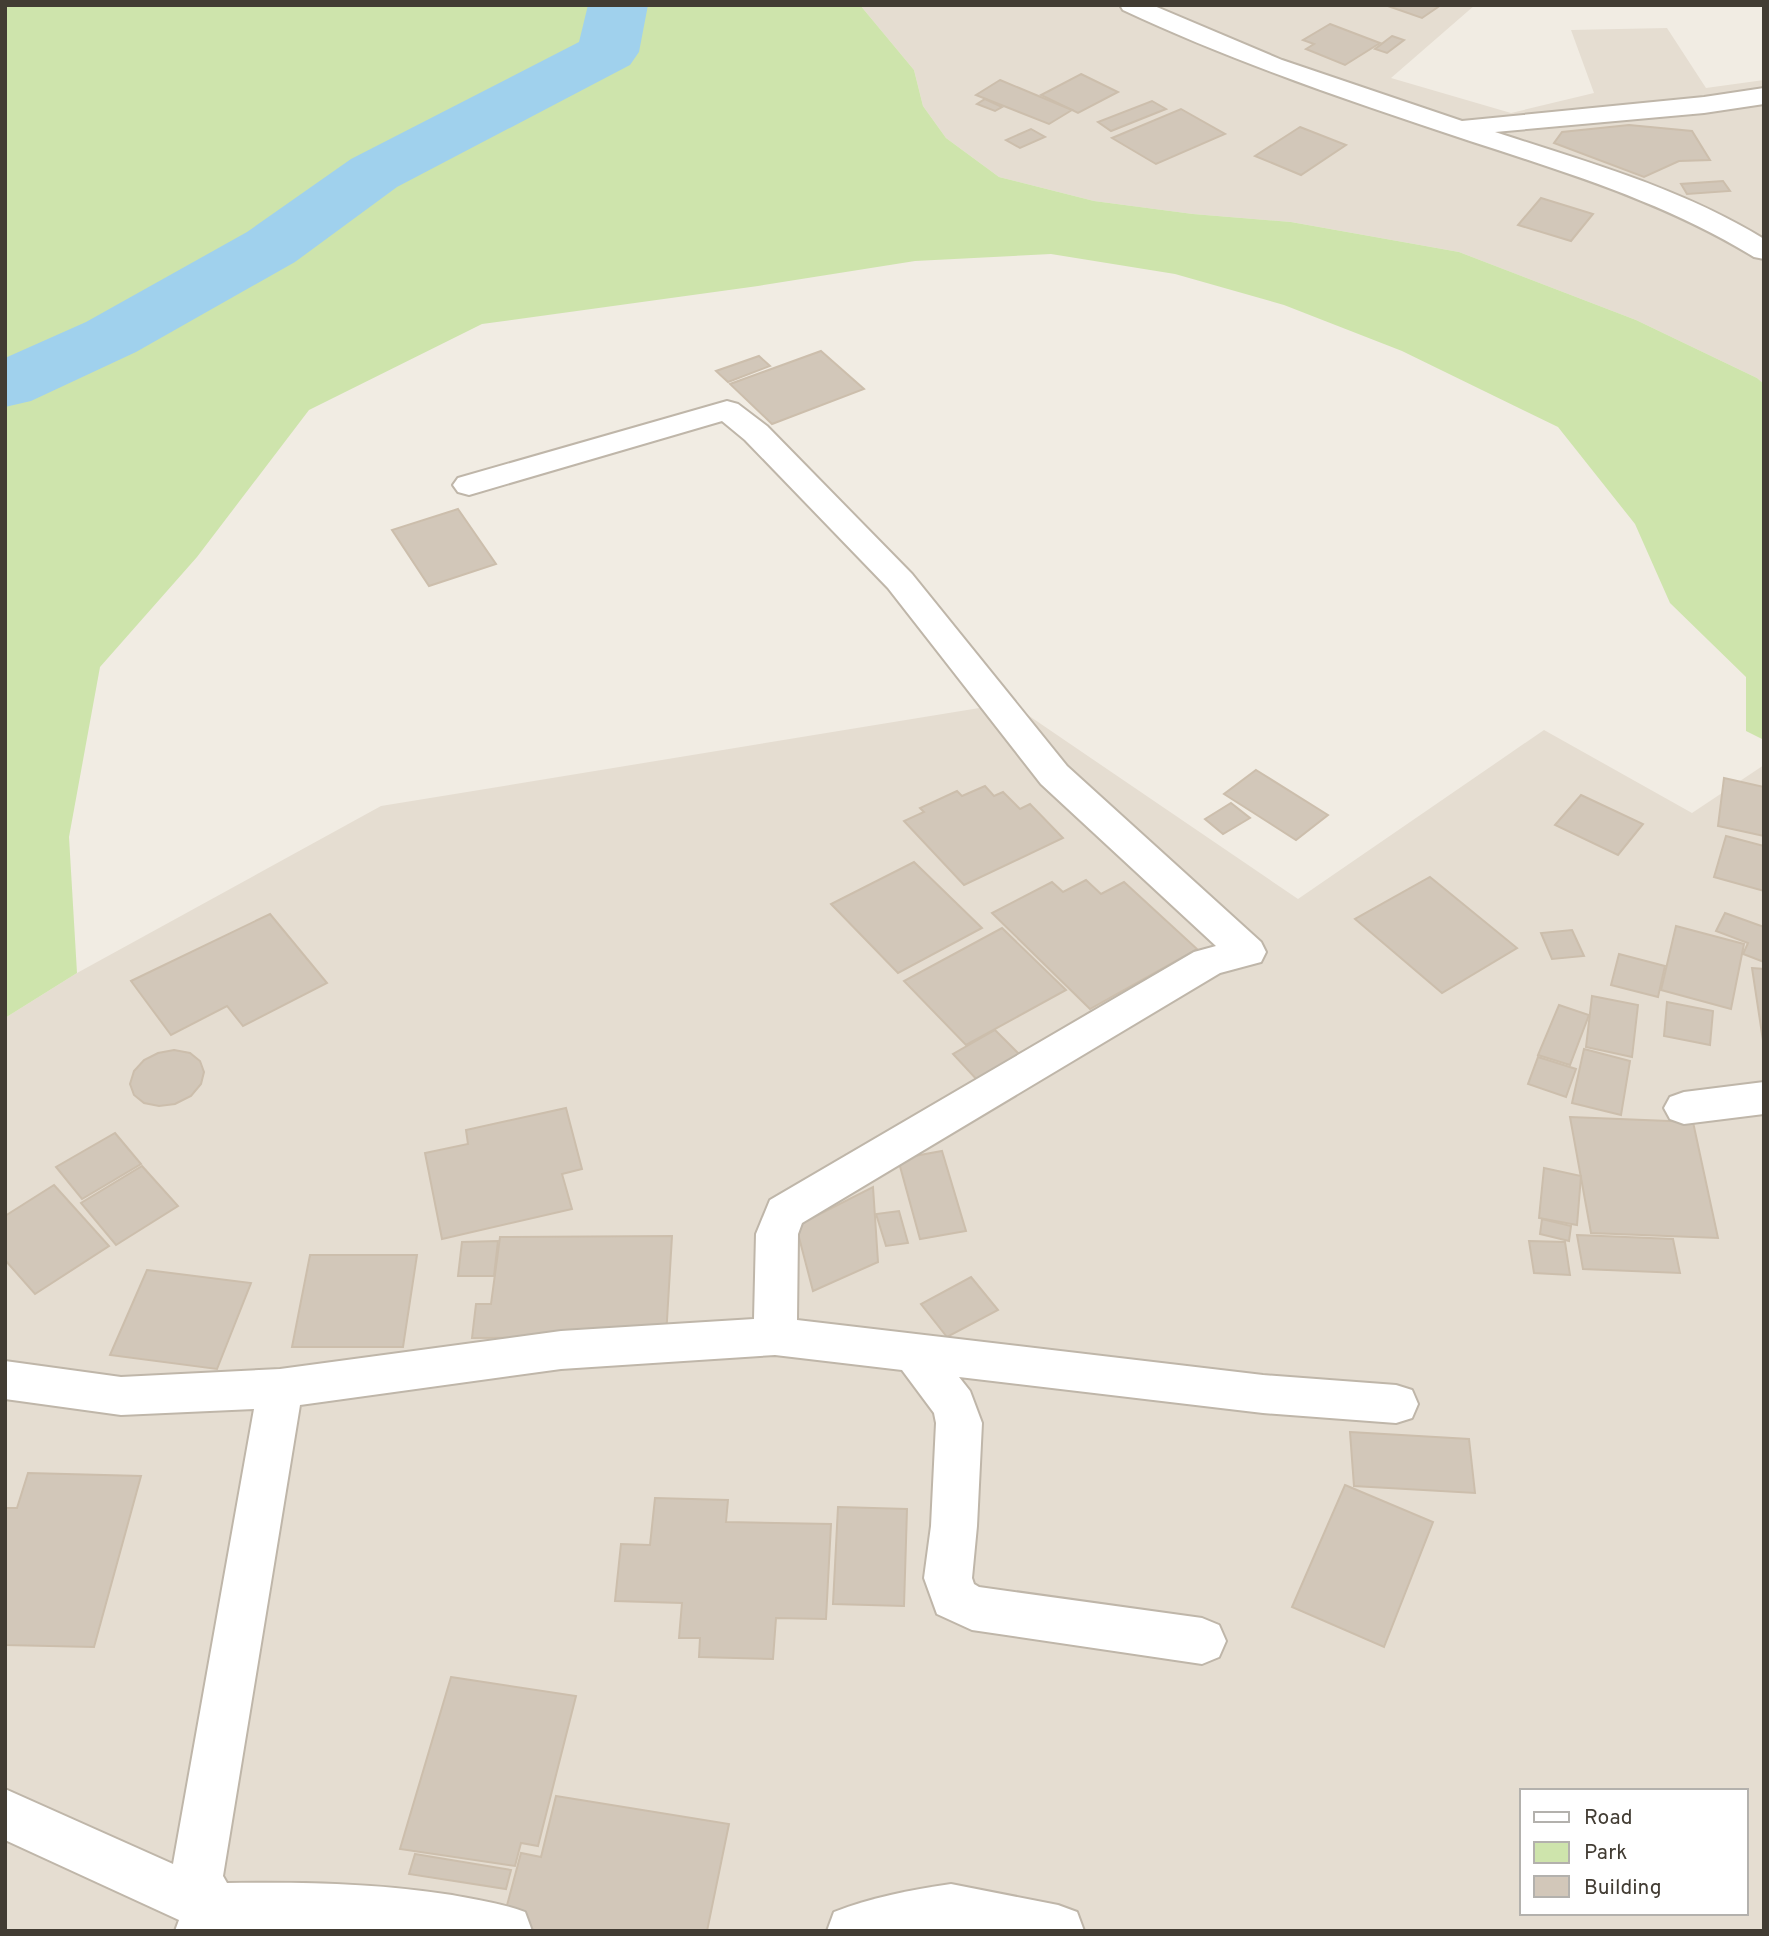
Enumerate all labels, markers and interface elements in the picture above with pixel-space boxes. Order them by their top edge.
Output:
legend [1520,1789,1748,1915]
text: Road [1584,1805,1633,1832]
text: Park [1584,1840,1627,1867]
text: Building [1584,1875,1662,1902]

